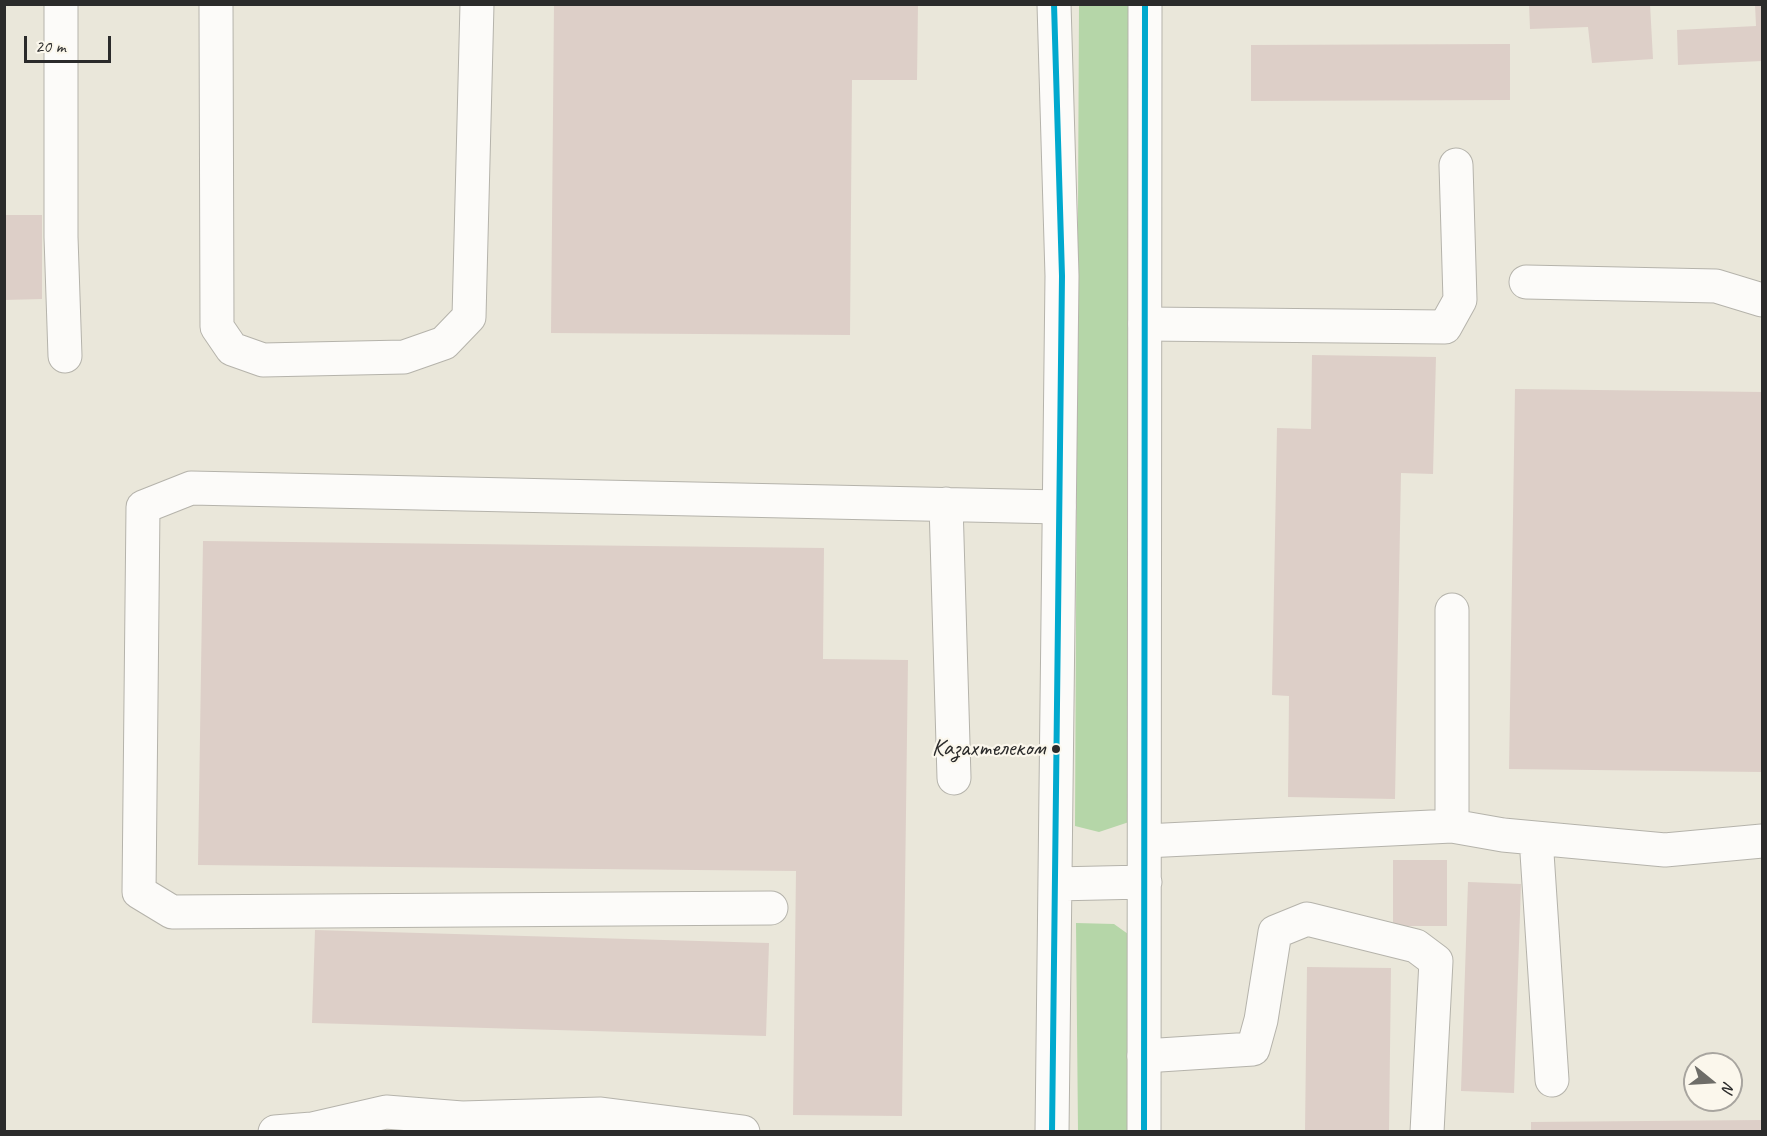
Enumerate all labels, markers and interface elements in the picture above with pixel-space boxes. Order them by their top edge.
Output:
scale bar [27,24,114,62]
text: 20 m [35,35,66,57]
place label: Казахтелеком [932,735,1045,763]
marker: Казахтелеком [1050,743,1062,755]
north arrow [1683,1052,1743,1112]
text: N [1717,1079,1739,1095]

